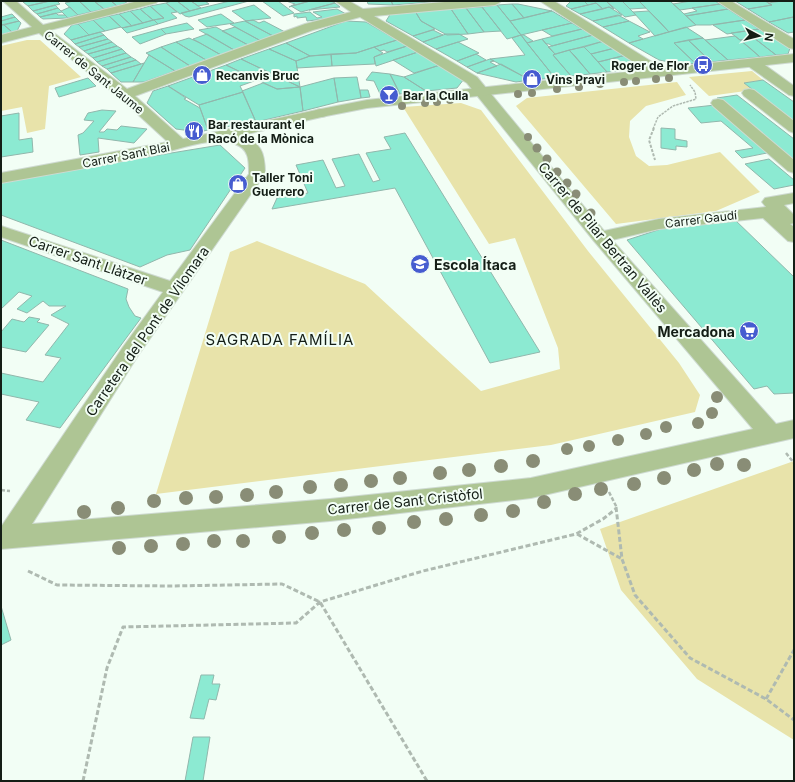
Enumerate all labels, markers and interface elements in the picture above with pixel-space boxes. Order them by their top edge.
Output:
north arrow [739,16,779,56]
street label: Carrer de Sant Jaume [41,27,147,117]
text: N [761,32,776,42]
bus stop icon: Roger de Flor [692,54,714,76]
place label: Roger de Flor [611,58,689,73]
shop icon: Recanvis Bruc [191,64,213,86]
place label: Recanvis Bruc [216,68,300,83]
shop icon: Vins Pravi [521,68,543,90]
place label: Vins Pravi [546,72,605,87]
bar icon: Bar la Culla [378,84,400,106]
place label: Bar la Culla [403,88,469,103]
place label: Bar restaurant el Racó de la Mònica [208,117,314,146]
restaurant icon: Bar restaurant el Racó de la Mònica [183,120,205,142]
street label: Carrer Sant Blai [81,139,171,171]
street label: Carrer de Pilar Bertran Vallès [535,158,671,316]
place label: Taller Toni Guerrero [252,170,313,199]
shop icon: Taller Toni Guerrero [227,173,249,195]
street label: Carrer Gaudí [664,207,738,231]
street label: Carrer Sant Llàtzer [26,232,150,288]
street label: Carretera del Pont de Vilomara [82,243,212,419]
school or university icon: Escola Ítaca [409,253,431,275]
place label: Escola Ítaca [434,255,516,273]
supermarket icon: Mercadona [738,320,760,342]
place label: Mercadona [658,323,735,340]
district label: SAGRADA FAMÍLIA [206,330,354,349]
street label: Carrer de Sant Cristòfol [326,484,484,518]

